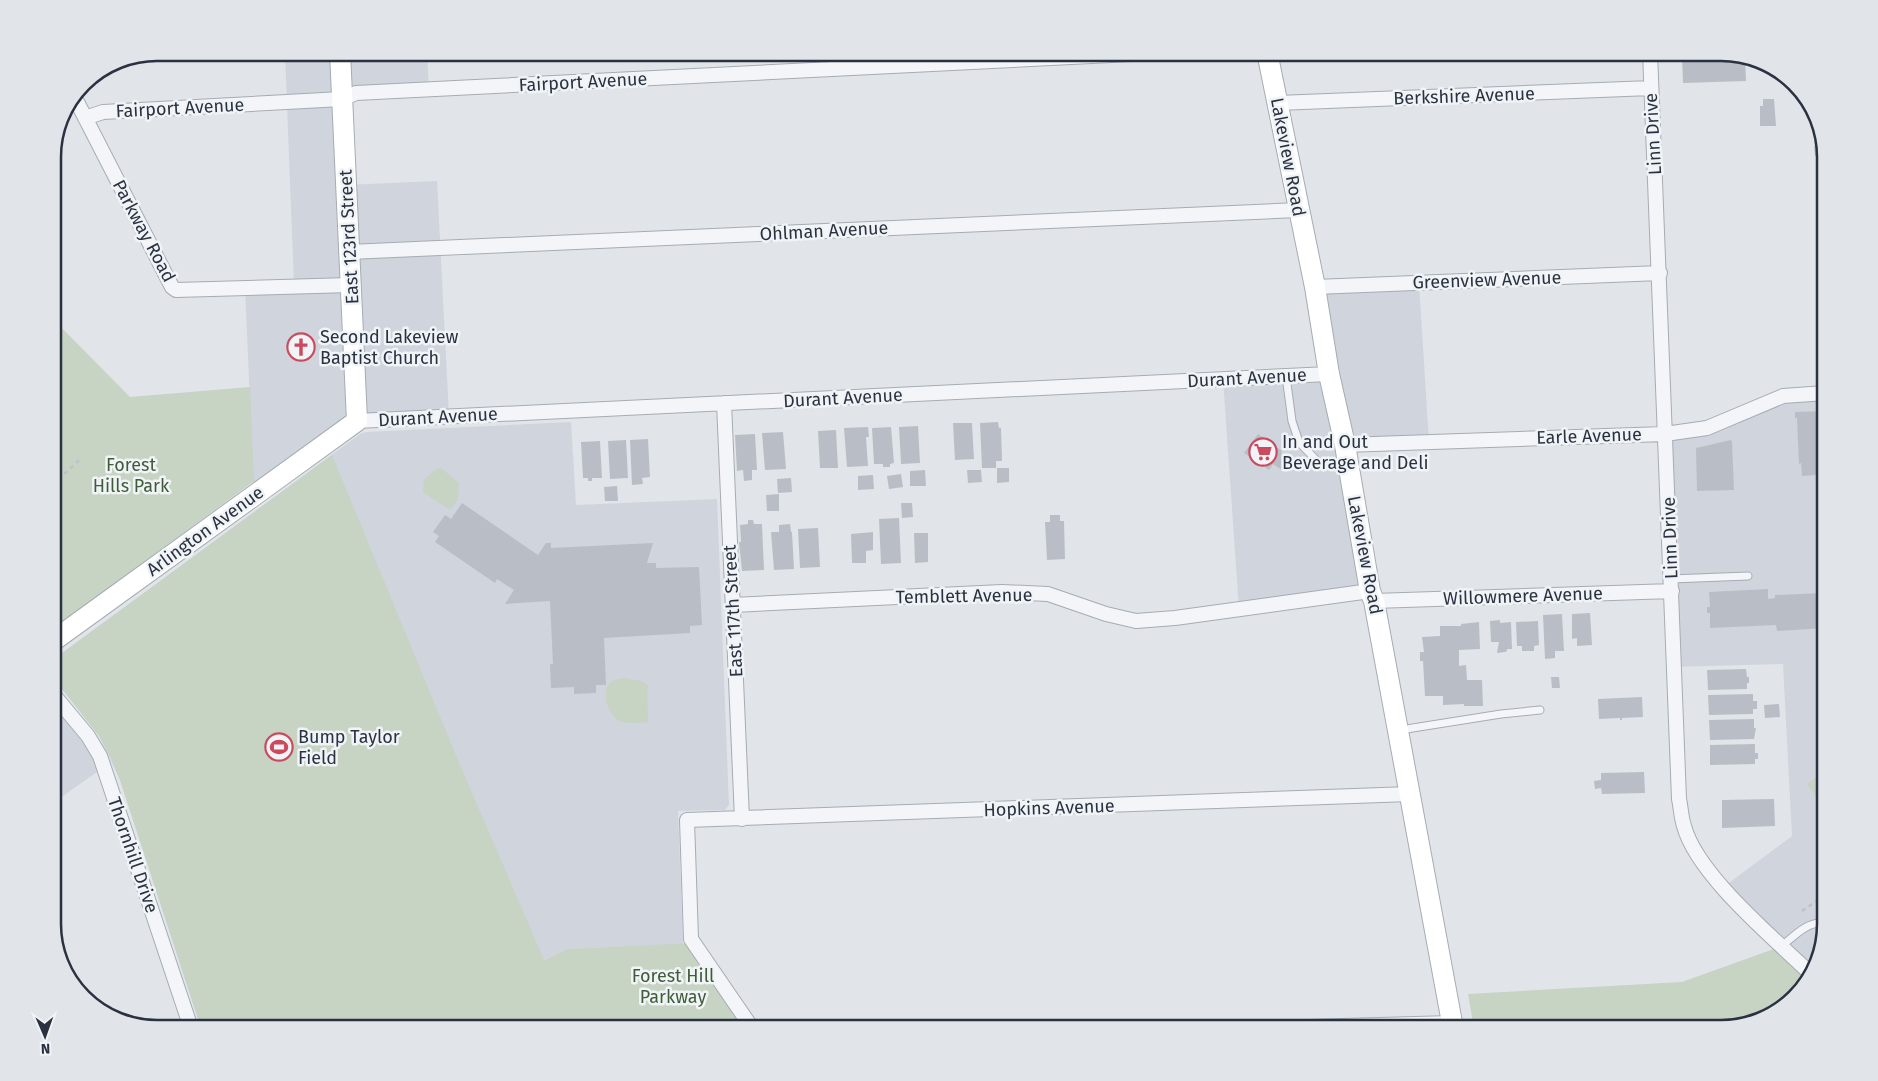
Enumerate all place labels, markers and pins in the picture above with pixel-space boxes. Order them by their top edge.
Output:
place label: Second Lakeview Baptist Church [320,326,459,369]
church icon: Second Lakeview Baptist Church [286,332,316,362]
place label: In and Out Beverage and Deli [1282,431,1428,474]
supermarket icon: In and Out Beverage and Deli [1248,437,1278,467]
place label: Bump Taylor Field [298,726,400,769]
sports icon: Bump Taylor Field [264,732,294,762]

